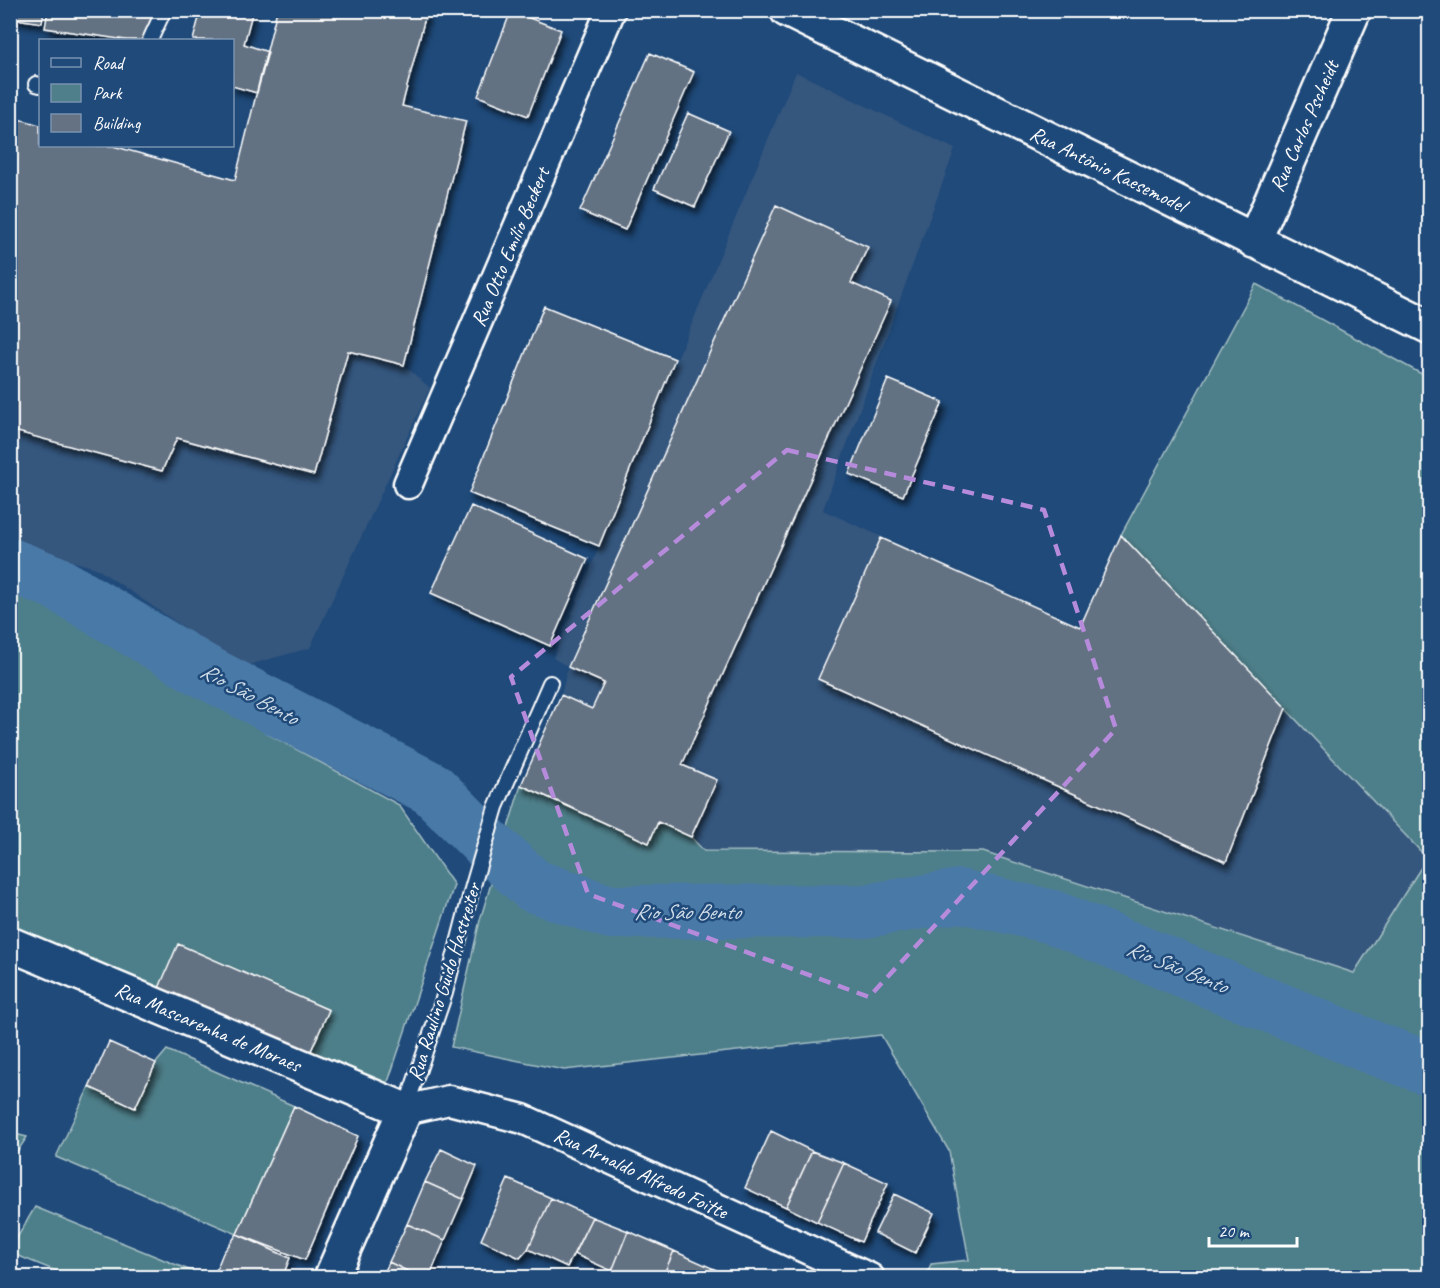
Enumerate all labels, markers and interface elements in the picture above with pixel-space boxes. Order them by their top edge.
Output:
legend [39,39,234,147]
text: Road [93,52,126,74]
street label: Rua Carlos Pscheidt [1263,55,1345,196]
text: Park [93,82,123,104]
text: Building [93,112,142,134]
street label: Rua Antônio Kaesemodel [1026,120,1193,219]
street label: Rua Otto Emílio Beckert [465,162,556,330]
water label: Rio São Bento [196,657,305,733]
street label: Rua Raulino Guido Hastreiter [401,878,487,1084]
water label: Rio São Bento [634,898,743,926]
water label: Rio São Bento [1123,934,1234,1001]
street label: Rua Mascarenha de Moraes [111,976,306,1079]
street label: Rua Arnaldo Alfredo Foitte [550,1121,733,1225]
scale bar [1209,1210,1298,1248]
text: 20 m [1218,1220,1251,1242]

